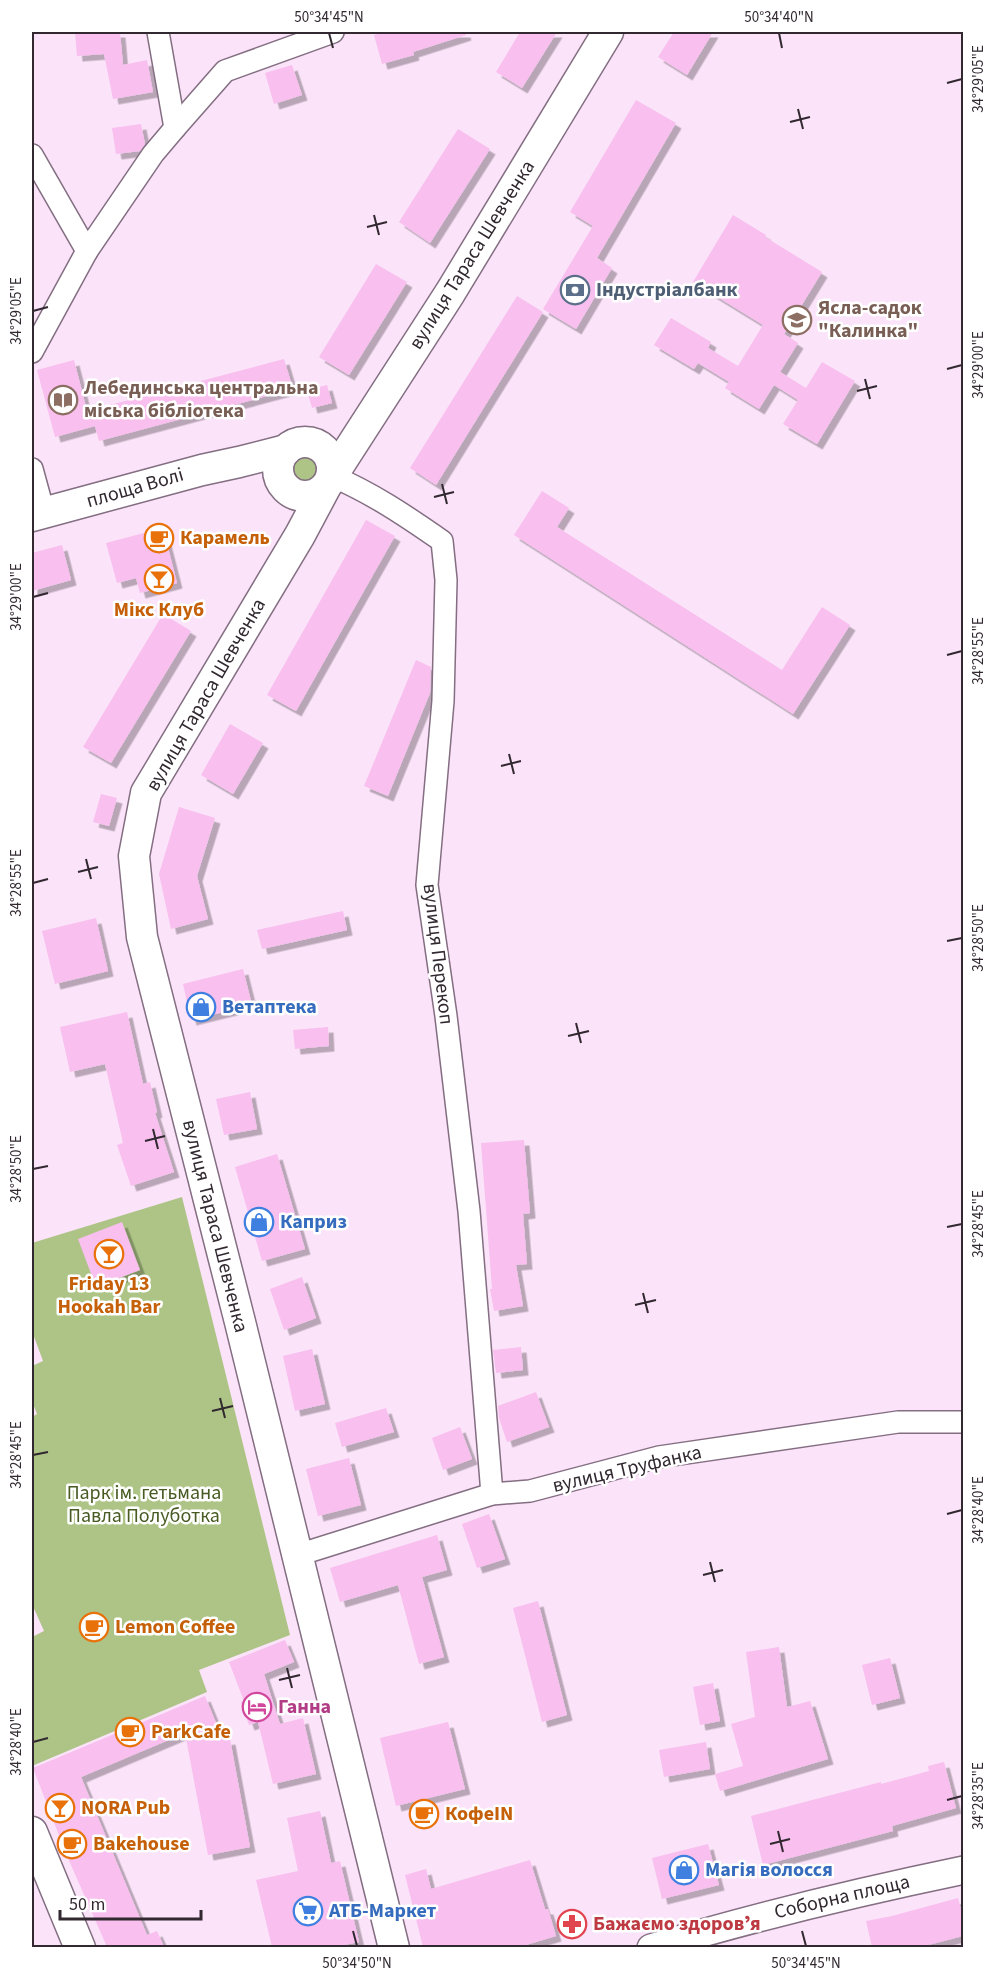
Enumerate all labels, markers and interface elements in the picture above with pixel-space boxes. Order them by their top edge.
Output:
text: 50°34'45"N [294,7,364,28]
text: 50°34'40"N [744,7,814,28]
text: 34°29'05"E [968,45,989,113]
street label: вулиця Тараса Шевченка [402,155,542,355]
bank icon: Індустріалбанк [559,274,591,306]
place label: Індустріалбанк [596,276,738,304]
text: 34°29'05"E [6,277,27,345]
place label: Ясла-садок "Калинка" [818,294,922,345]
school or university icon: Ясла-садок "Калинка" [781,304,813,336]
text: 34°29'00"E [968,331,989,399]
place label: Лебединська центральна міська бібліотека [83,374,319,425]
library icon: Лебединська центральна міська бібліотека [47,384,79,416]
street label: площа Волі [83,461,187,515]
cafe icon: Карамель [143,522,175,554]
place label: Карамель [180,524,270,552]
text: 34°29'00"E [6,563,27,631]
bar icon: Мікс Клуб [143,563,175,595]
street label: вулиця Тараса Шевченка [139,593,273,797]
place label: Мікс Клуб [114,596,204,624]
text: 34°28'55"E [968,617,989,685]
text: 34°28'55"E [6,849,27,917]
street label: вулиця Перекоп [415,882,461,1026]
text: 34°28'50"E [968,904,989,972]
shop icon: Ветаптека [185,991,217,1023]
place label: Ветаптека [222,993,317,1021]
street label: вулиця Тараса Шевченка [175,1117,255,1335]
text: 34°28'50"E [6,1135,27,1203]
text: 34°28'45"E [968,1190,989,1258]
shop icon: Каприз [243,1206,275,1238]
place label: Каприз [280,1208,347,1236]
bar icon: Friday 13 Hookah Bar [93,1238,125,1270]
place label: Friday 13 Hookah Bar [58,1270,161,1321]
text: 34°28'45"E [6,1421,27,1489]
street label: вулиця Труфанка [550,1438,704,1500]
text: 34°28'40"E [968,1476,989,1544]
park label: Парк ім. гетьмана Павла Полуботка [67,1479,221,1530]
cafe icon: Lemon Coffee [78,1611,110,1643]
place label: Lemon Coffee [115,1613,235,1641]
hotel icon: Ганна [241,1691,273,1723]
place label: Ганна [278,1693,331,1721]
text: 34°28'40"E [6,1708,27,1776]
cafe icon: ParkCafe [114,1716,146,1748]
place label: ParkCafe [151,1718,231,1746]
text: 34°28'35"E [968,1762,989,1830]
bar icon: NORA Pub [44,1792,76,1824]
place label: NORA Pub [81,1794,170,1822]
cafe icon: КофеIN [408,1798,440,1830]
place label: КофеIN [445,1800,513,1828]
cafe icon: Bakehouse [56,1828,88,1860]
place label: Bakehouse [93,1830,190,1858]
shop icon: Магія волосся [668,1854,700,1886]
place label: Магія волосся [705,1856,833,1884]
street label: Соборна площа [771,1868,913,1926]
scale bar [60,1883,201,1921]
text: 50 m [69,1892,105,1917]
supermarket icon: АТБ-Маркет [292,1895,324,1927]
place label: АТБ-Маркет [328,1897,437,1925]
pharmacy icon: Бажаємо здоровʼя [556,1908,588,1940]
place label: Бажаємо здоровʼя [593,1910,761,1938]
text: 50°34'50"N [322,1953,392,1974]
text: 50°34'45"N [771,1953,841,1974]

